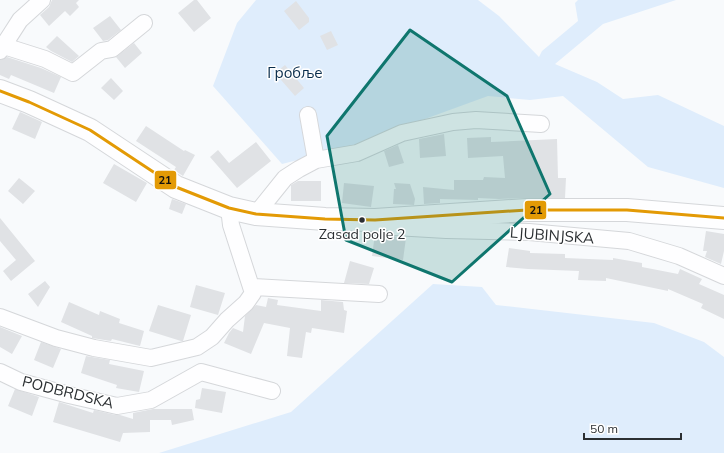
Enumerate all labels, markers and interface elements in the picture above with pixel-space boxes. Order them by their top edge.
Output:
park label: Гробље [267,63,323,82]
line badge: 21 [154,170,177,190]
text: 21 [158,173,172,187]
line badge: 21 [524,200,547,220]
text: 21 [529,203,543,217]
marker: Zasad polje 2 [357,215,367,225]
street label: LJUBINJSKA [509,223,595,247]
place label: Zasad polje 2 [319,225,405,243]
street label: PODBRDSKA [20,371,116,413]
scale bar [584,415,681,441]
text: 50 m [590,421,618,436]

